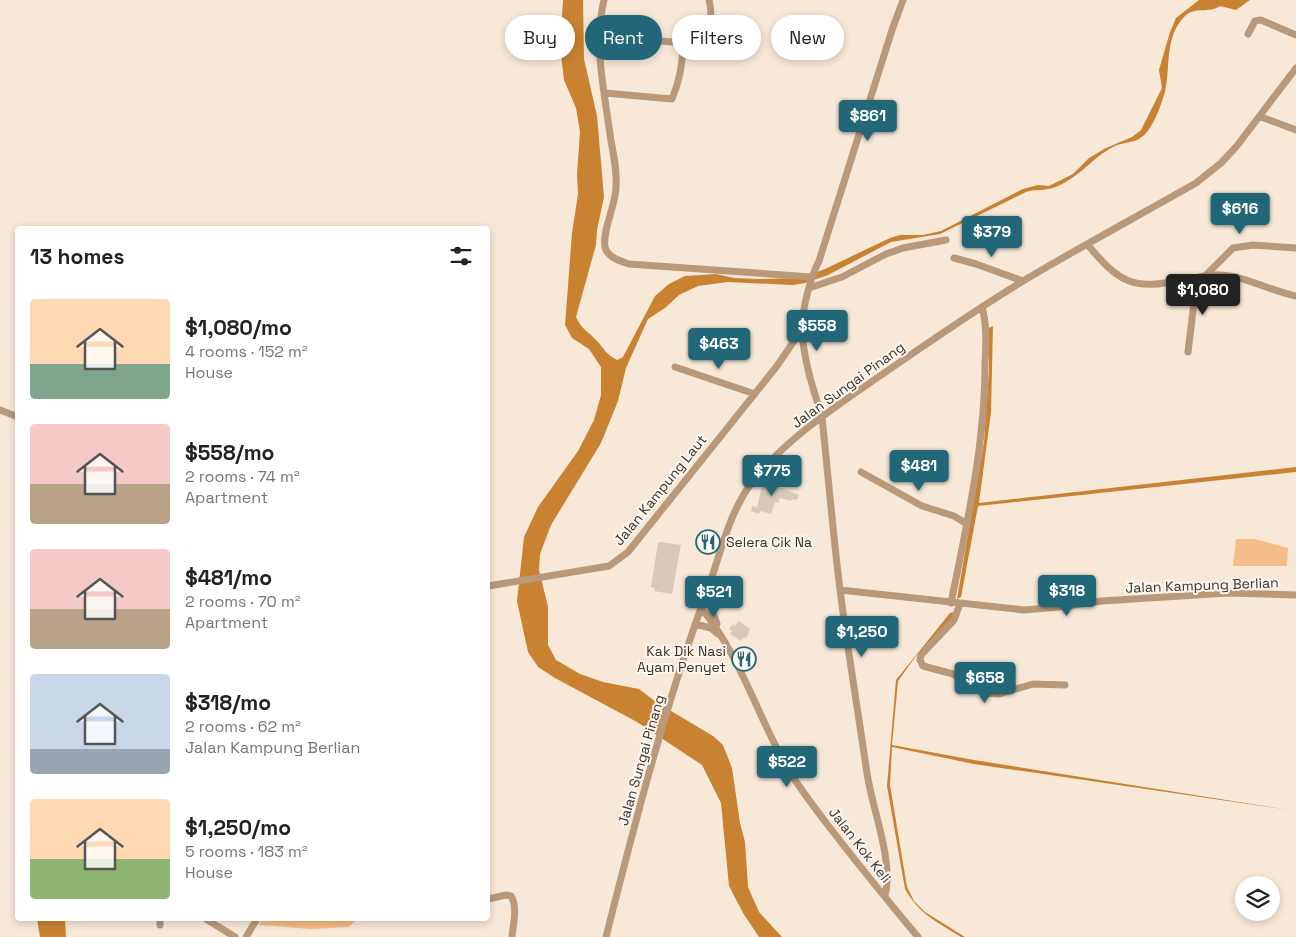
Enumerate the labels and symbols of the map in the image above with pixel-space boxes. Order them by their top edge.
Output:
pin: $861 [838,100,898,142]
pin: $616 [1210,192,1270,235]
pin: $379 [962,216,1022,258]
pin: $1,080 [1162,274,1244,316]
pin: $558 [787,310,847,352]
pin: $463 [689,328,749,370]
street label: Jalan Sungai Pinang [788,338,908,432]
street label: Jalan Kampung Laut [610,431,710,549]
pin: $481 [889,450,949,492]
pin: $775 [742,454,802,497]
restaurant icon: Selera Cik Na [695,529,721,555]
place label: Selera Cik Na [726,533,812,551]
street label: Jalan Kampung Berlian [1125,573,1279,597]
pin: $318 [1037,574,1097,617]
pin: $521 [684,576,744,618]
pin: $1,250 [821,616,903,658]
place label: Kak Dik Nasi Ayam Penyet [637,642,726,676]
restaurant icon: Kak Dik Nasi Ayam Penyet [731,646,757,672]
pin: $658 [955,662,1015,704]
street label: Jalan Sungai Pinang [614,692,668,828]
pin: $522 [757,746,817,788]
street label: Jalan Kok Keli [825,804,895,886]

